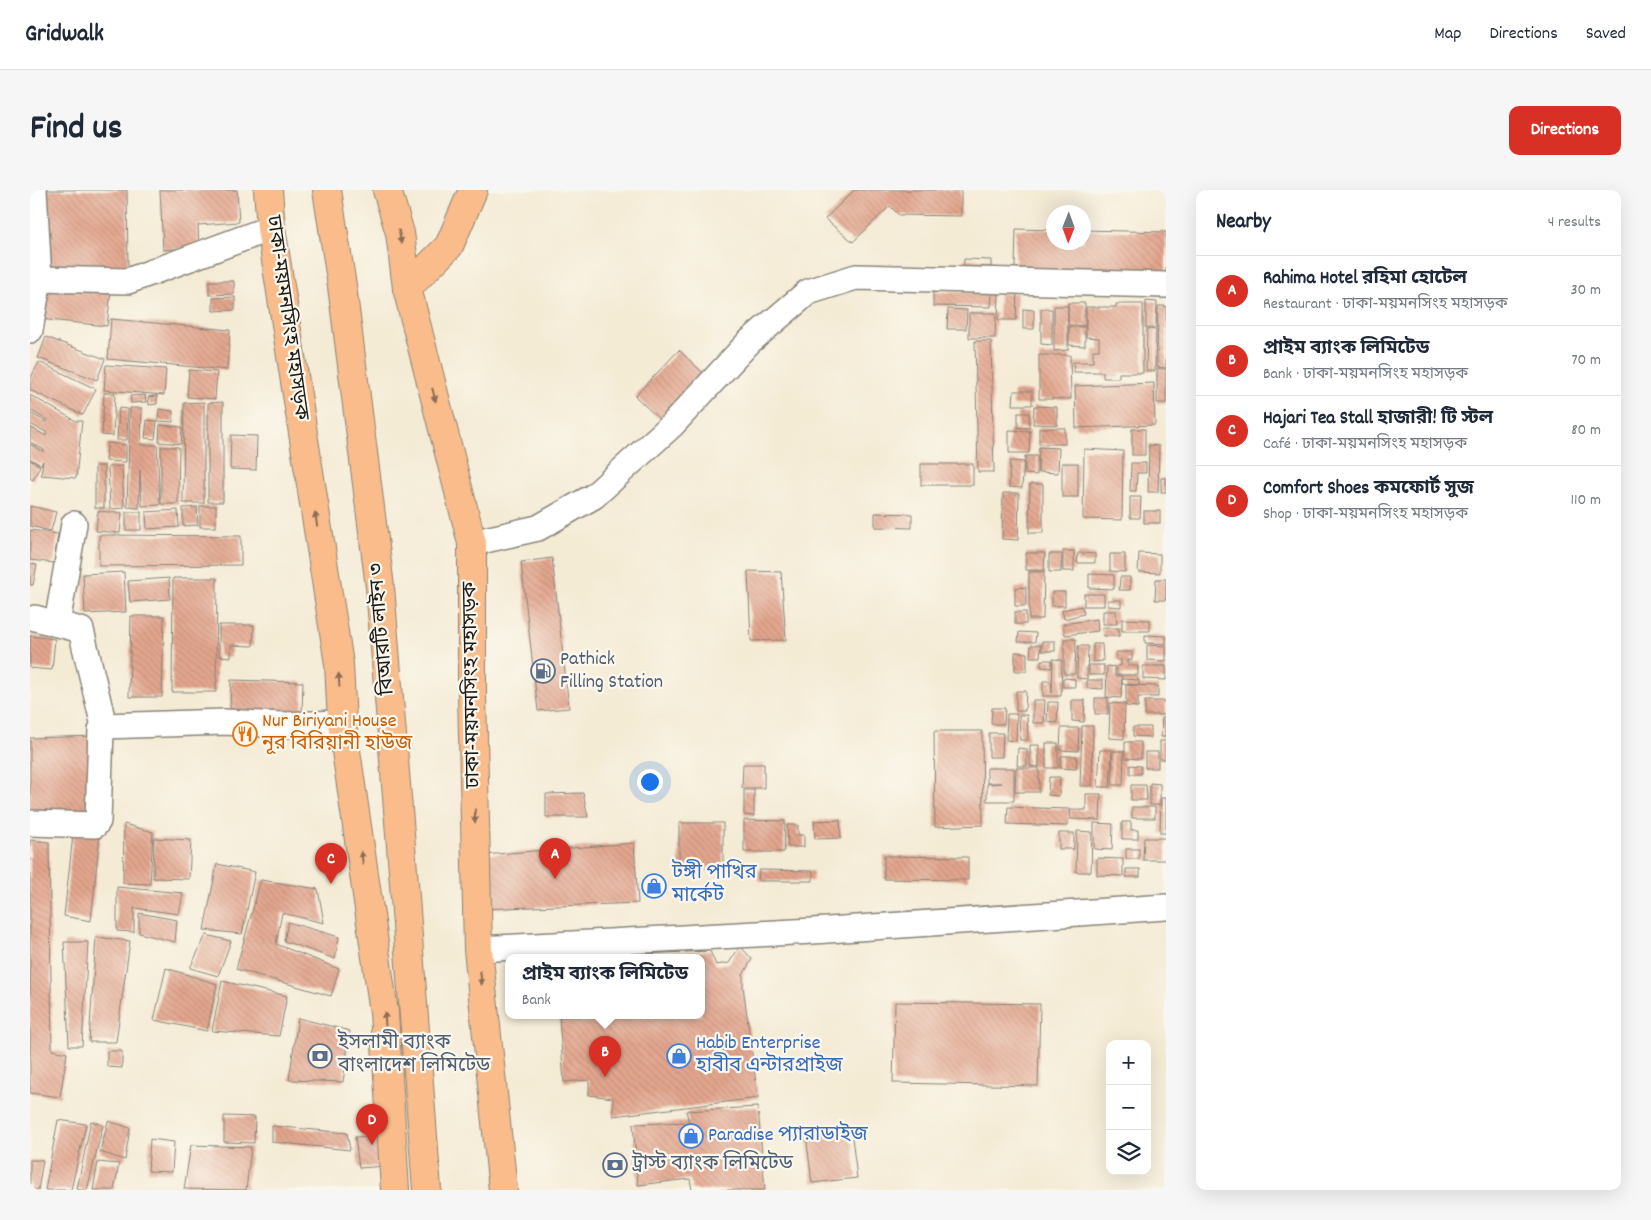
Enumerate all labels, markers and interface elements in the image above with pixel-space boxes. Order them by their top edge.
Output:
text: Gridwalk [25,18,104,52]
text: Map [1434,22,1461,47]
text: Directions [1489,22,1558,47]
text: Saved [1586,22,1626,47]
text: Find us [30,105,122,155]
button: Directions [1509,106,1621,155]
north arrow [1046,205,1091,250]
text: Nearby [1216,208,1271,238]
text: 4 results [1548,211,1601,234]
street label: ঢাকা-ময়মনসিংহ মহাসড়ক [258,213,315,423]
one-way arrow [397,229,405,245]
text: Rahima Hotel রহিমা হোটেল [1263,266,1467,293]
text: A [1228,279,1236,302]
text: 30 m [1571,279,1601,302]
text: Restaurant · ঢাকা-ময়মনসিংহ মহাসড়ক [1263,293,1508,316]
text: প্রাইম ব্যাংক লিমিটেড [1263,336,1429,363]
text: B [1228,349,1236,372]
text: 70 m [1571,349,1601,372]
text: Bank · ঢাকা-ময়মনসিংহ মহাসড়ক [1263,363,1468,386]
one-way arrow [430,388,438,403]
text: Hajari Tea Stall হাজারী! টি স্টল [1263,406,1493,433]
text: C [1228,419,1236,442]
text: 80 m [1571,419,1601,442]
text: Café · ঢাকা-ময়মনসিংহ মহাসড়ক [1263,433,1467,456]
text: Comfort Shoes কমফোর্ট সুজ [1263,476,1474,503]
text: D [1228,489,1236,512]
text: 110 m [1571,489,1601,512]
text: Shop · ঢাকা-ময়মনসিংহ মহাসড়ক [1263,503,1468,526]
one-way arrow [312,511,320,527]
street label: বিআরটি লাইন ৩ [362,562,403,697]
street label: ঢাকা-ময়মনসিংহ মহাসড়ক [456,581,489,789]
place label: Pathick Filling Station [560,646,663,697]
fuel station icon: Pathick Filling Station [530,658,556,684]
one-way arrow [335,671,343,687]
place label: Nur Biriyani House নূর বিরিয়ানী হাউজ [261,708,413,759]
restaurant icon: Nur Biriyani House নূর বিরিয়ানী হাউজ [232,721,258,747]
your location [637,769,663,795]
one-way arrow [471,808,479,824]
pin: A [539,838,571,879]
pin: C [315,843,347,884]
one-way arrow [357,850,365,866]
place label: টঙ্গী পাখির মার্কেট [671,859,758,911]
shop icon: টঙ্গী পাখির মার্কেট [641,873,667,899]
popup [505,954,705,1019]
text: প্রাইম ব্যাংক লিমিটেড [522,962,688,989]
one-way arrow [477,970,485,986]
text: Bank [522,989,551,1012]
one-way arrow [380,1011,388,1027]
place label: ইসলামী ব্যাংক বাংলাদেশ লিমিটেড [337,1029,491,1081]
place label: Habib Enterprise হাবীব এন্টারপ্রাইজ [695,1030,844,1081]
pin: B [589,1036,621,1077]
map controls [1106,1040,1151,1175]
button: + [1106,1040,1151,1085]
bank icon: ইসলামী ব্যাংক বাংলাদেশ লিমিটেড [307,1043,333,1069]
shop icon: Habib Enterprise হাবীব এন্টারপ্রাইজ [666,1043,692,1069]
button: − [1106,1085,1151,1130]
pin: D [356,1104,388,1145]
place label: Paradise প্যারাডাইজ [708,1121,869,1150]
shop icon: Paradise প্যারাডাইজ [678,1123,704,1149]
button: layers [1106,1130,1151,1175]
place label: ট্রাস্ট ব্যাংক লিমিটেড [631,1150,794,1179]
bank icon: ট্রাস্ট ব্যাংক লিমিটেড [602,1152,628,1178]

